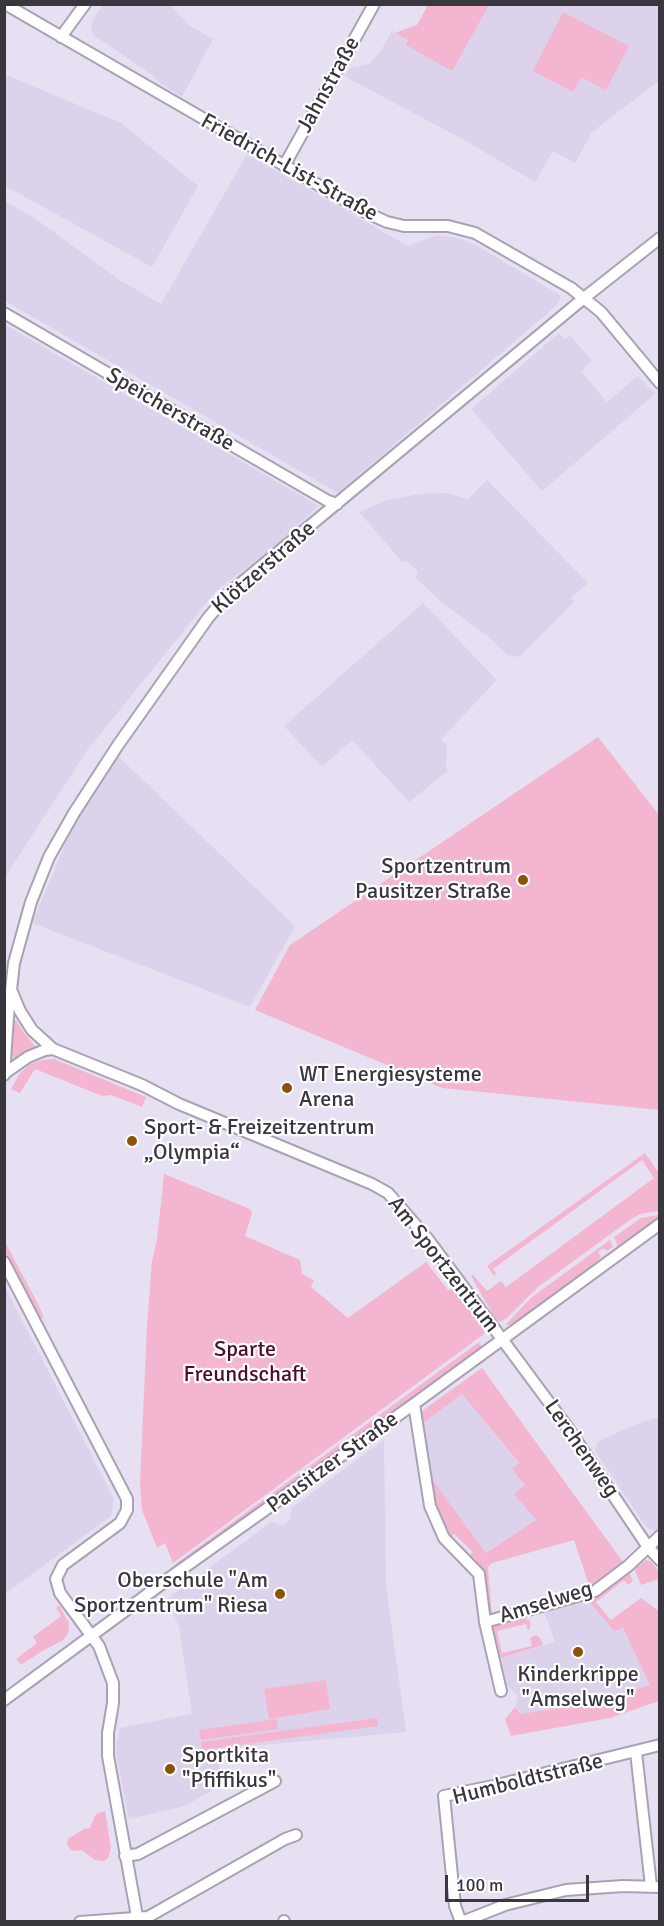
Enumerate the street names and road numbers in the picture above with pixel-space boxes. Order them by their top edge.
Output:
street label: Jahnstraße [292,32,366,138]
street label: Friedrich-List-Straße [196,108,382,228]
street label: Speicherstraße [101,363,239,457]
street label: Klötzerstraße [207,516,321,620]
street label: Am Sportzentrum [382,1192,504,1338]
street label: Lerchenweg [538,1395,624,1503]
street label: Pausitzer Straße [262,1406,404,1520]
street label: Amselweg [496,1576,596,1630]
street label: Humboldtstraße [450,1749,606,1811]

